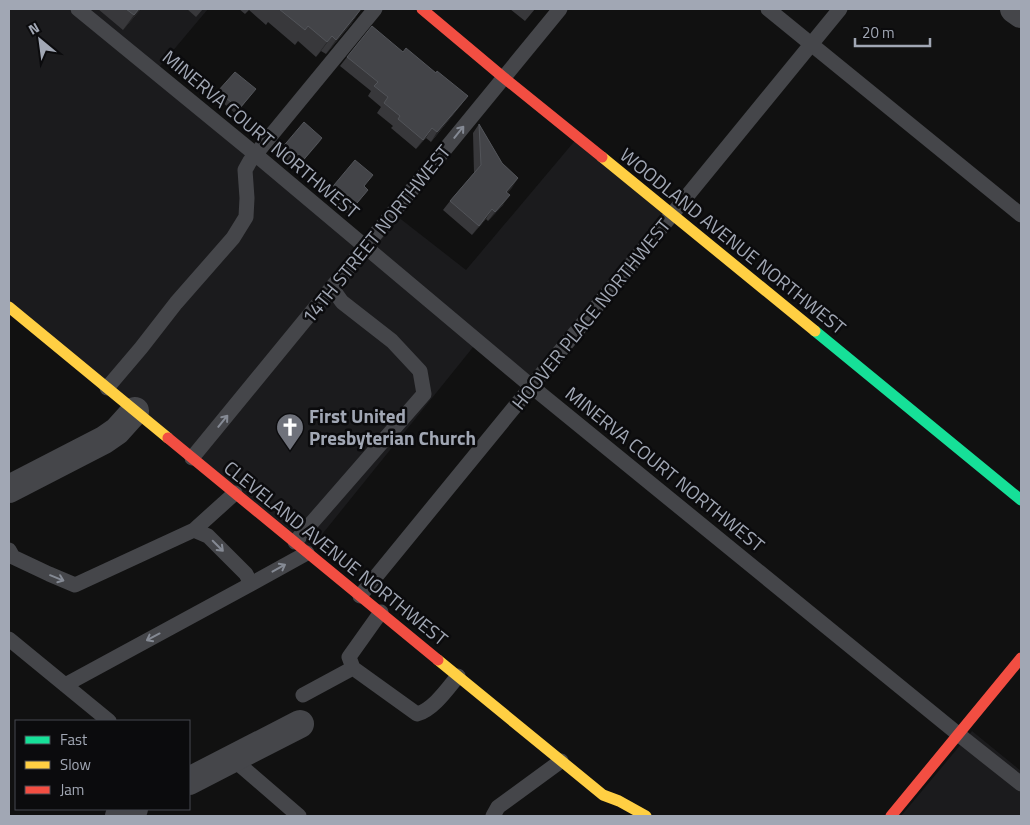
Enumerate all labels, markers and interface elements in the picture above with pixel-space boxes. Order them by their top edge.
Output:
north arrow [15,15,65,65]
scale bar [855,15,930,47]
text: N [24,17,43,40]
text: 20 m [862,21,895,44]
street label: MINERVA COURT NORTHWEST [156,42,366,225]
one-way arrow [453,126,464,139]
street label: 14TH STREET NORTHWEST [294,138,457,329]
street label: WOODLAND AVENUE NORTHWEST [614,140,853,341]
street label: HOOVER PLACE NORTHWEST [504,212,677,416]
street label: MINERVA COURT NORTHWEST [559,379,771,558]
place label: First United Presbyterian Church [309,401,476,452]
church icon: First United Presbyterian Church [275,412,305,451]
one-way arrow [218,414,229,427]
street label: CLEVELAND AVENUE NORTHWEST [218,453,454,652]
one-way arrow [212,540,224,552]
one-way arrow [272,563,287,573]
one-way arrow [49,573,64,583]
one-way arrow [146,632,161,642]
legend [15,720,190,810]
text: Fast [60,728,88,751]
text: Slow [60,753,91,776]
text: Jam [60,778,84,801]

